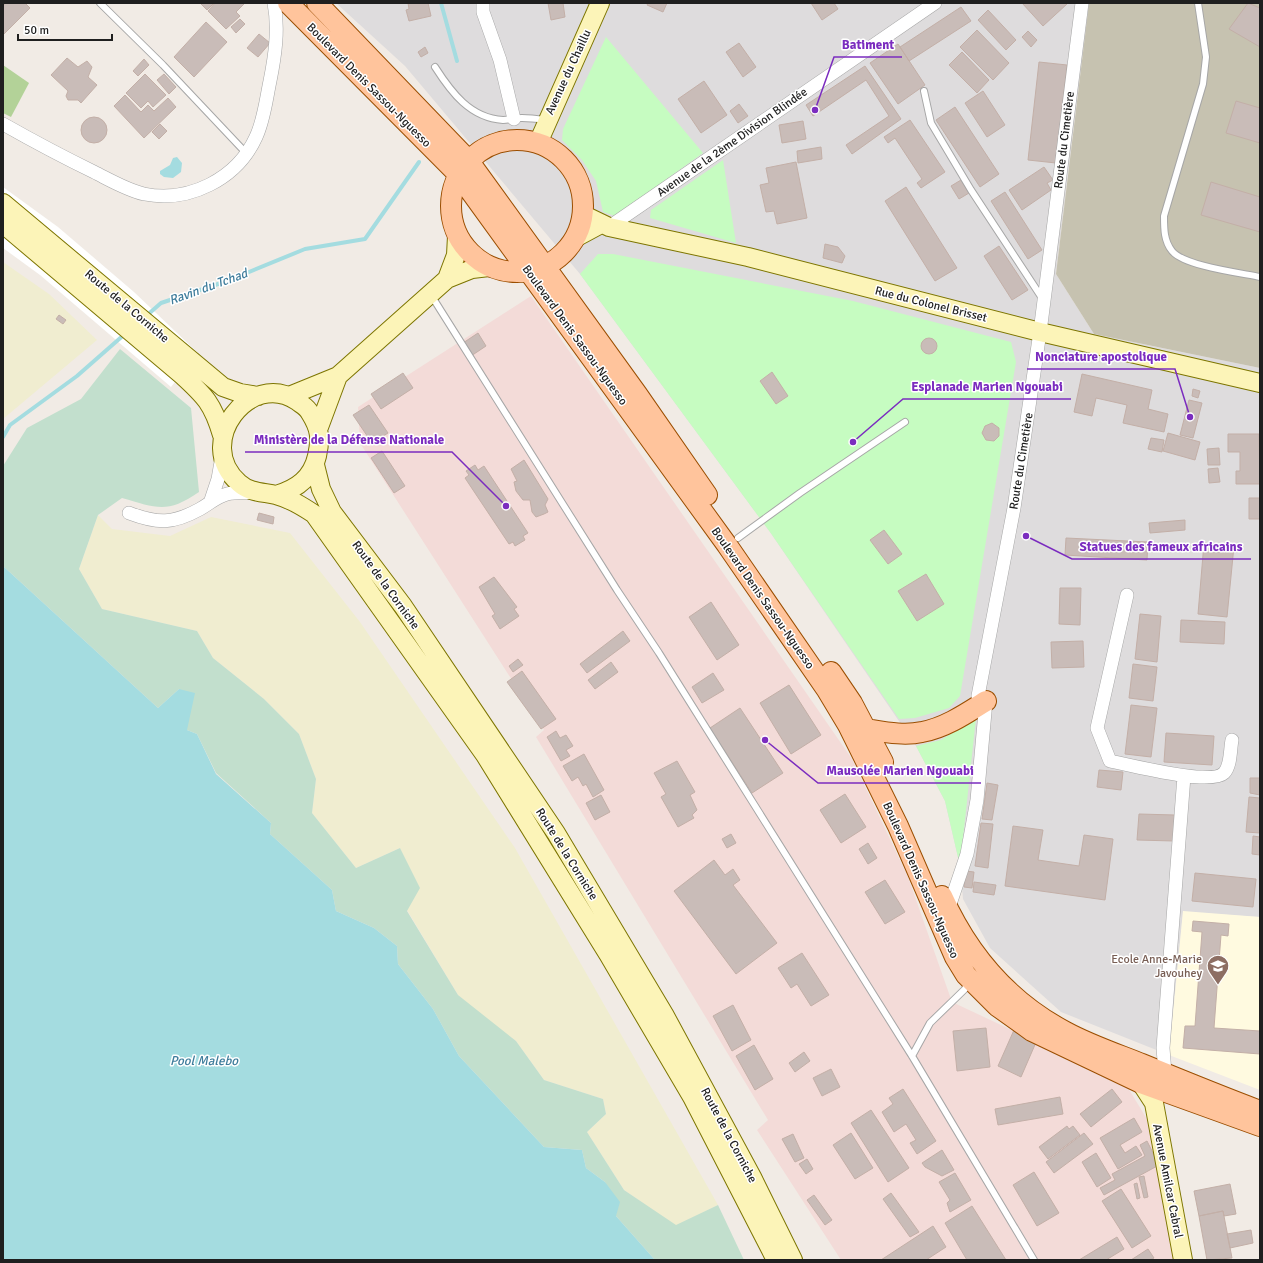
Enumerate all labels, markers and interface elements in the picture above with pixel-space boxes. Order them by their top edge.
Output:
scale bar [18,16,112,42]
street label: Boulevard Denis Sassou-Nguesso [303,20,434,151]
text: 50 m [24,23,49,38]
street label: Avenue du Chaillu [542,27,595,117]
callout: Batiment [834,32,902,57]
text: Batiment [842,37,894,53]
street label: Avenue de la 2ème Division Blindée [654,85,811,200]
street label: Route du Cimetière [1051,91,1078,190]
street label: Boulevard Denis Sassou-Nguesso [519,262,631,408]
water label: Ravin du Tchad [167,265,252,309]
street label: Route de la Corniche [81,267,172,346]
street label: Rue du Colonel Brisset [873,283,989,326]
callout: Nonciature apostolique [1027,344,1175,369]
text: Nonciature apostolique [1035,349,1168,365]
callout: Esplanade Marien Ngouabi [903,374,1071,399]
text: Esplanade Marien Ngouabi [911,379,1063,395]
street label: Route du Cimetière [1006,412,1037,511]
callout: Ministère de la Défense Nationale [245,427,452,452]
text: Ministère de la Défense Nationale [254,432,445,448]
street label: Boulevard Denis Sassou-Nguesso [708,524,817,672]
callout: Statues des fameux africains [1072,534,1251,559]
street label: Route de la Corniche [348,538,423,632]
text: Statues des fameux africains [1080,539,1243,555]
callout: Mausolée Marien Ngouabi [818,758,981,783]
text: Mausolée Marien Ngouabi [826,763,974,779]
street label: Boulevard Denis Sassou-Nguesso [879,800,962,961]
street label: Route de la Corniche [532,805,601,903]
place label: Ecole Anne-Marie Javouhey [1111,952,1202,981]
school or university icon: Ecole Anne-Marie Javouhey [1205,953,1231,986]
water label: Pool Malebo [170,1053,239,1069]
street label: Route de la Corniche [697,1085,760,1185]
street label: Avenue Amilcar Cabral [1149,1123,1186,1240]

